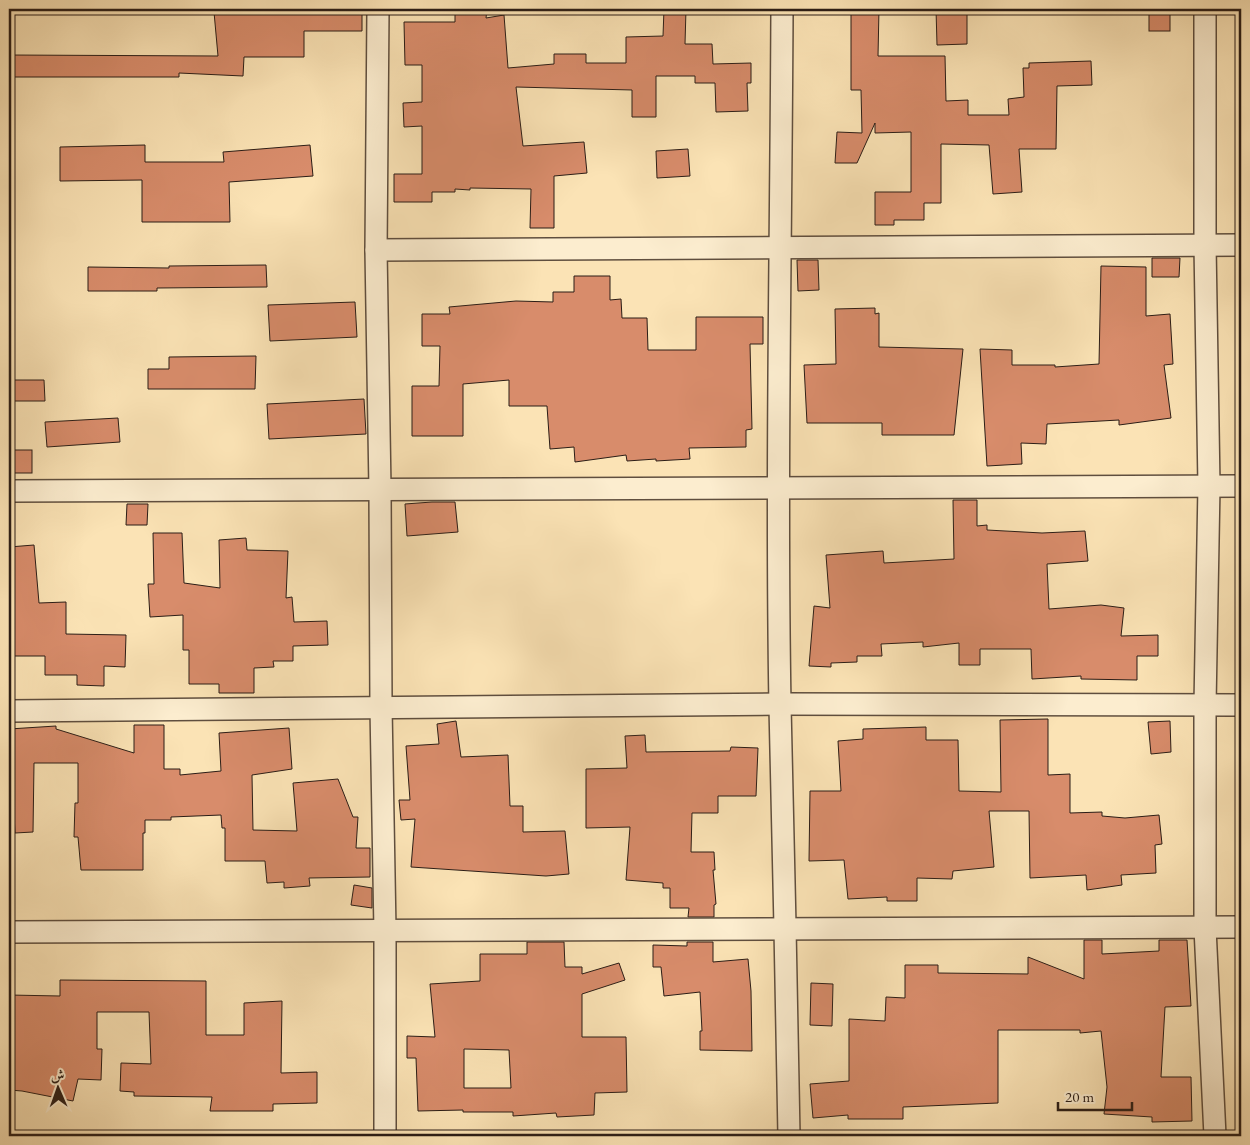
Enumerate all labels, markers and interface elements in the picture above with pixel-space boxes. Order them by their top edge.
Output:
north arrow [32,1062,82,1112]
text: ش [50,1066,65,1084]
scale bar [1058,1080,1131,1112]
text: 20 m [1065,1087,1094,1106]

